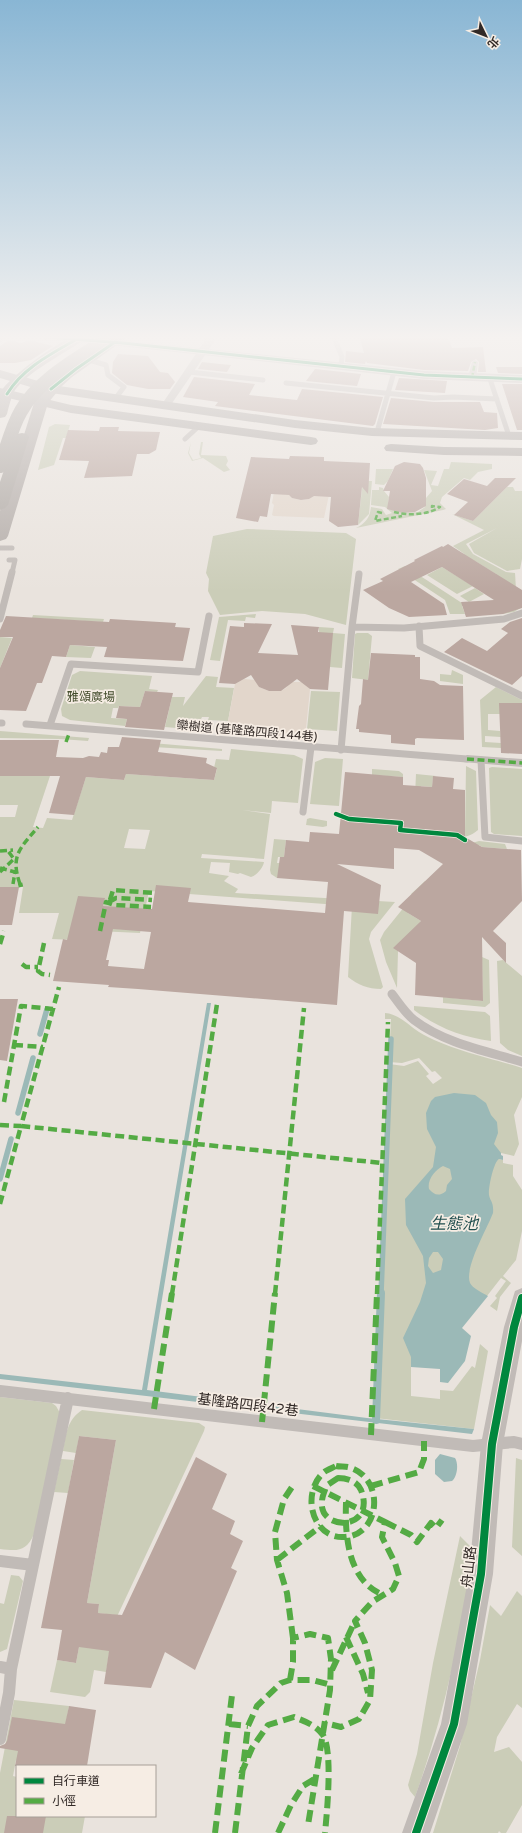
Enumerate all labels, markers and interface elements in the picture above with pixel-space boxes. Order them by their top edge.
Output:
north arrow [466,16,506,56]
text: 北 [484,34,501,51]
park label: 雅頌廣場 [67,690,115,704]
street label: 欒樹道 (基隆路四段144巷) [176,718,318,744]
water label: 生態池 [430,1214,480,1234]
street label: 基隆路四段42巷 [197,1390,299,1420]
street label: 舟山路 [458,1545,480,1589]
legend [16,1765,156,1817]
text: 自行車道 [52,1774,100,1788]
text: 小徑 [52,1794,76,1808]

